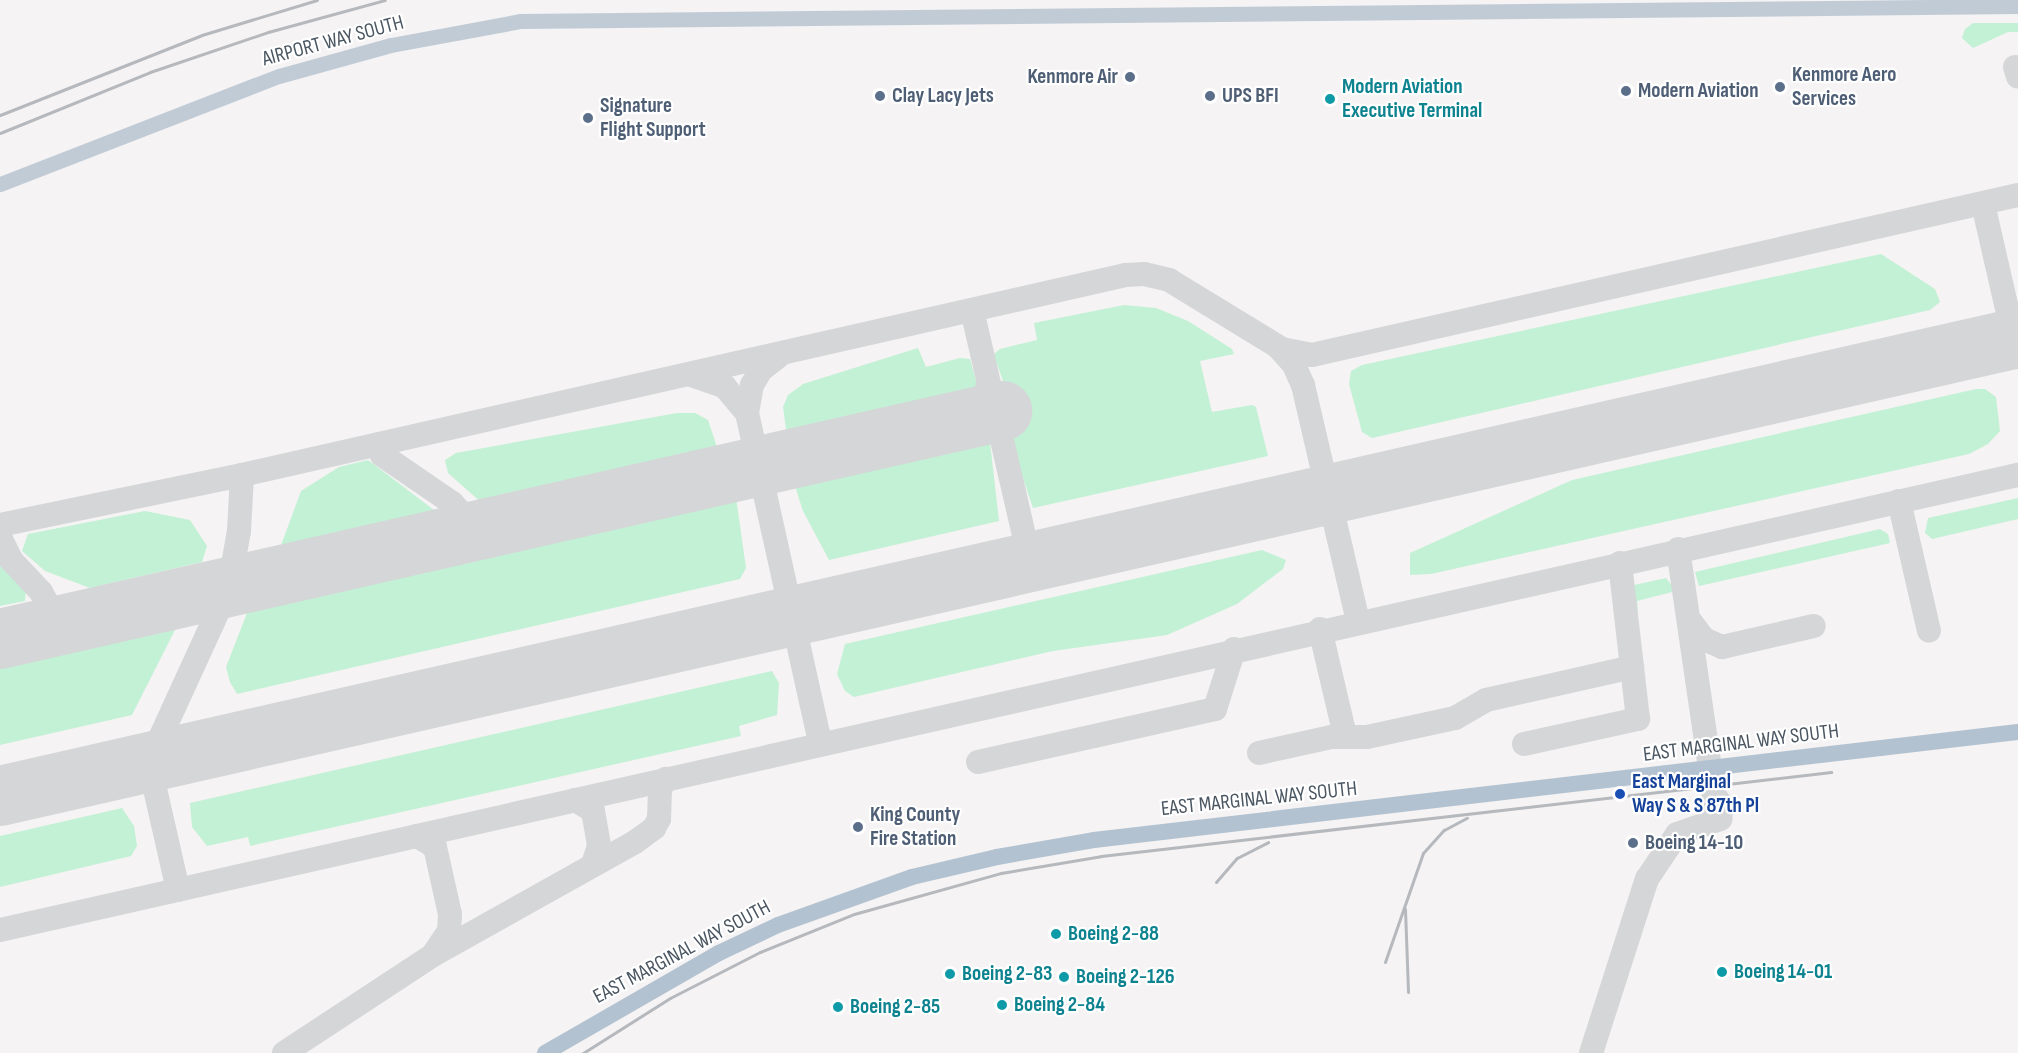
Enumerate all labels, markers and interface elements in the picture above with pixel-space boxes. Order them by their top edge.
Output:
street label: AIRPORT WAY SOUTH [259,10,407,72]
place label: Kenmore Aero Services [1792,62,1896,112]
place label: Kenmore Air [1027,64,1118,90]
marker: Kenmore Air [1123,70,1137,84]
place label: Modern Aviation Executive Terminal [1342,74,1482,124]
place label: Modern Aviation [1638,78,1759,104]
marker: Kenmore Aero Services [1773,80,1787,94]
place label: Clay Lacy Jets [892,83,994,109]
place label: UPS BFI [1222,83,1279,109]
marker: Modern Aviation [1619,84,1633,98]
marker: Clay Lacy Jets [873,89,887,103]
marker: UPS BFI [1203,89,1217,103]
marker: Modern Aviation Executive Terminal [1323,92,1337,106]
place label: Signature Flight Support [600,93,706,143]
marker: Signature Flight Support [581,111,595,125]
street label: EAST MARGINAL WAY SOUTH [1642,718,1840,768]
place label: East Marginal Way S & S 87th Pl [1632,769,1759,819]
street label: EAST MARGINAL WAY SOUTH [1160,776,1358,822]
marker: East Marginal Way S & S 87th Pl [1613,787,1627,801]
place label: King County Fire Station [870,802,960,852]
marker: King County Fire Station [851,820,865,834]
place label: Boeing 14-10 [1645,830,1743,856]
marker: Boeing 14-10 [1626,836,1640,850]
street label: EAST MARGINAL WAY SOUTH [589,895,775,1009]
place label: Boeing 2-88 [1068,921,1159,947]
marker: Boeing 2-88 [1049,927,1063,941]
place label: Boeing 14-01 [1734,959,1832,985]
place label: Boeing 2-83 [962,961,1052,987]
place label: Boeing 2-126 [1076,964,1175,990]
marker: Boeing 14-01 [1715,965,1729,979]
marker: Boeing 2-83 [943,967,957,981]
marker: Boeing 2-126 [1057,970,1071,984]
place label: Boeing 2-84 [1014,992,1105,1018]
place label: Boeing 2-85 [850,994,940,1020]
marker: Boeing 2-84 [995,998,1009,1012]
marker: Boeing 2-85 [831,1000,845,1014]

